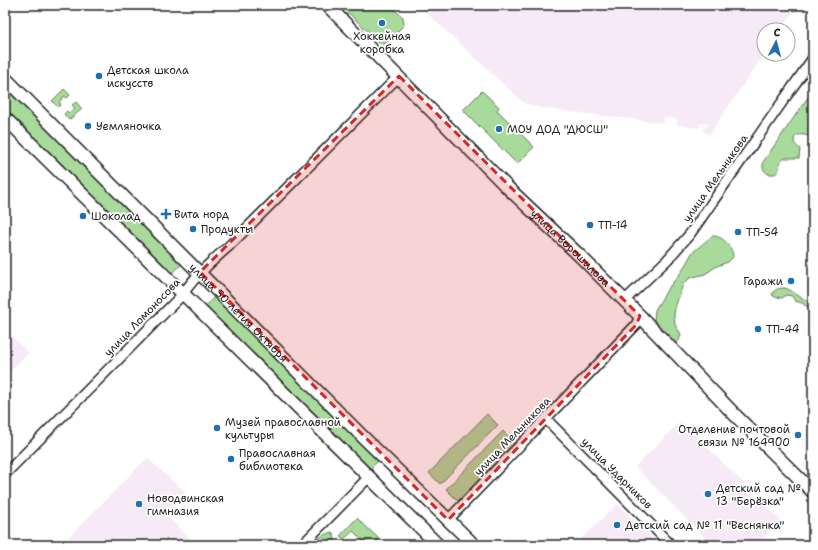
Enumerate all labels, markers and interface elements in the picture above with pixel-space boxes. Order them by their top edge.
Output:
marker: Хоккейная коробка [377,18,387,28]
north arrow [756,22,796,62]
text: С [773,25,781,40]
place label: Хоккейная коробка [353,29,411,57]
place label: Детская школа искусств [107,63,189,91]
marker: Детская школа искусств [94,71,104,81]
place label: Уемляночка [96,119,161,134]
marker: Уемляночка [83,121,93,131]
place label: МОУ ДОД "ДЮСШ" [507,122,608,137]
marker: МОУ ДОД "ДЮСШ" [494,124,504,134]
street label: улица Мельникова [679,131,751,225]
street label: улица Ворошилова [527,206,613,290]
place label: Вита норд [174,207,229,222]
place label: Шоколад [91,209,140,224]
marker: Вита норд [161,209,171,219]
marker: Шоколад [78,211,88,221]
place label: ТП-14 [598,218,628,233]
marker: ТП-14 [585,220,595,230]
place label: Продукты [201,222,253,237]
marker: Продукты [188,224,198,234]
place label: ТП-54 [746,225,778,240]
marker: ТП-54 [733,227,743,237]
street label: улица 50-летия Октября [186,260,291,366]
place label: Гаражи [743,274,783,289]
street label: улица Ломоносова [101,275,184,360]
marker: Гаражи [786,276,796,286]
place label: ТП-44 [766,322,800,337]
marker: ТП-44 [753,324,763,334]
street label: улица Мельникова [471,394,554,479]
place label: Музей православной культуры [225,415,341,443]
place label: Отделение почтовой связи № 164900 [678,422,790,450]
marker: Музей православной культуры [212,423,222,433]
marker: Отделение почтовой связи № 164900 [793,430,803,440]
street label: улица Ударников [578,435,656,512]
place label: Православная библиотека [239,446,316,474]
marker: Православная библиотека [226,454,236,464]
place label: Детский сад № 13 "Берёзка" [716,481,801,509]
marker: Детский сад № 13 "Берёзка" [703,489,713,499]
place label: Новодвинская гимназия [147,491,224,519]
marker: Новодвинская гимназия [134,499,144,509]
place label: Детский сад № 11 "Веснянка" [625,518,785,533]
marker: Детский сад № 11 "Веснянка" [612,520,622,530]

